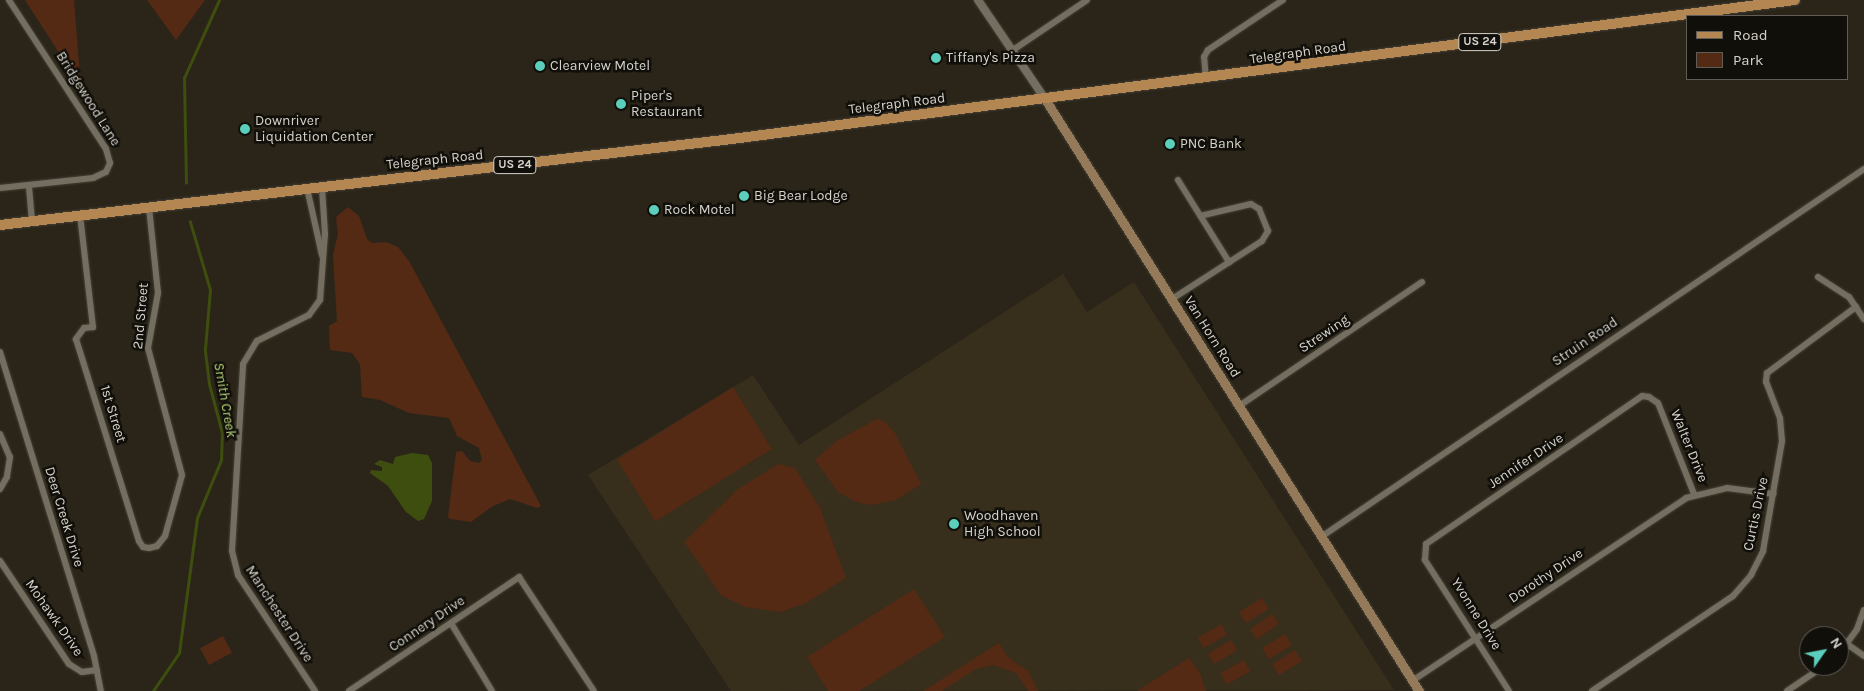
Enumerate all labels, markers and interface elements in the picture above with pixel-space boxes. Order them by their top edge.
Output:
legend [1686,15,1849,80]
text: Road [1733,26,1768,44]
road number: US 24 [1458,32,1502,52]
street label: Telegraph Road [1249,38,1347,68]
street label: Bridgewood Lane [52,49,124,149]
place label: Tiffany's Pizza [946,50,1035,66]
text: Park [1733,51,1763,69]
marker: Tiffany's Pizza [930,52,942,64]
place label: Clearview Motel [550,58,650,74]
marker: Clearview Motel [534,60,546,72]
place label: Piper's Restaurant [631,88,702,120]
street label: Telegraph Road [848,90,946,118]
marker: Piper's Restaurant [615,98,627,110]
place label: Downriver Liquidation Center [255,113,373,146]
marker: Downriver Liquidation Center [239,123,251,135]
place label: PNC Bank [1180,136,1242,152]
marker: PNC Bank [1164,138,1176,150]
street label: Telegraph Road [386,147,484,173]
road number: US 24 [492,156,538,174]
place label: Big Bear Lodge [754,188,848,204]
marker: Big Bear Lodge [738,190,750,202]
place label: Rock Motel [664,202,735,218]
marker: Rock Motel [648,204,660,216]
street label: 2nd Street [130,282,152,350]
street label: Van Horn Road [1180,293,1244,381]
street label: Strewing [1296,311,1352,357]
street label: Struin Road [1549,314,1621,370]
water label: Smith Creek [210,361,240,439]
street label: 1st Street [96,383,130,445]
street label: Walter Drive [1667,407,1711,485]
street label: Jennifer Drive [1485,430,1567,492]
street label: Deer Creek Drive [41,465,87,569]
street label: Curtis Drive [1740,476,1772,552]
place label: Woodhaven High School [964,508,1041,540]
marker: Woodhaven High School [948,518,960,530]
street label: Dorothy Drive [1506,545,1586,607]
street label: Manchester Drive [242,563,316,665]
street label: Yvonne Drive [1447,575,1505,653]
street label: Mohawk Drive [21,576,87,660]
street label: Connery Drive [386,592,468,656]
north arrow [1799,626,1849,676]
text: N [1826,634,1846,652]

